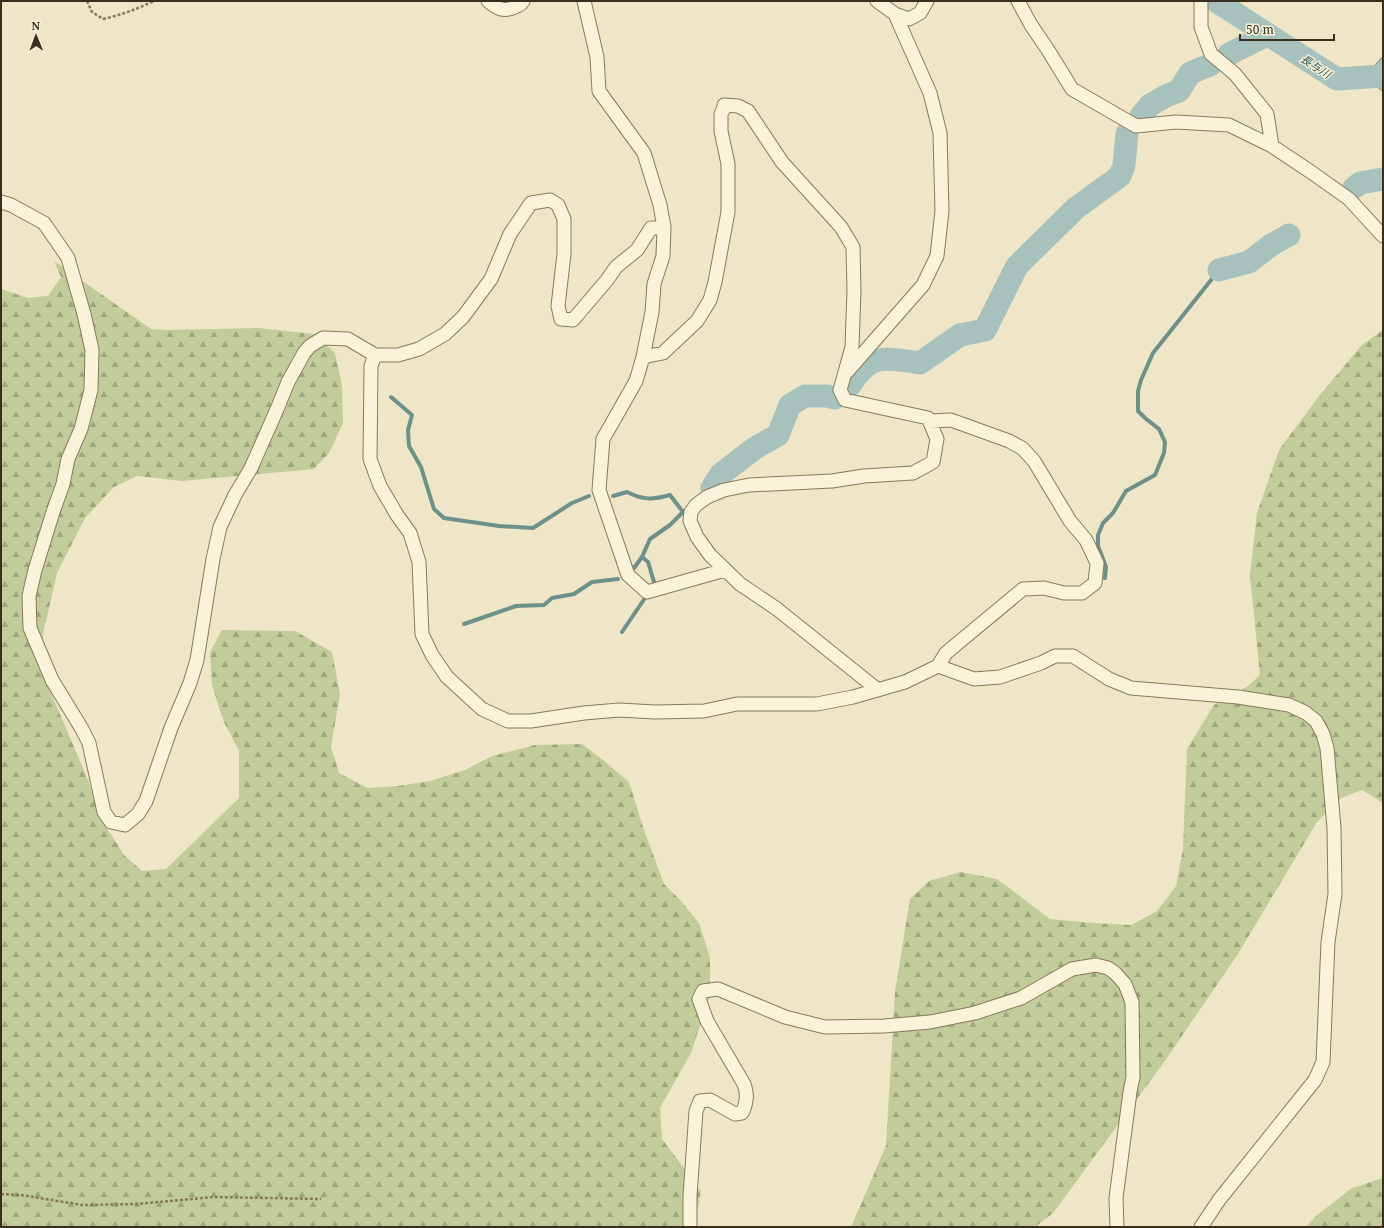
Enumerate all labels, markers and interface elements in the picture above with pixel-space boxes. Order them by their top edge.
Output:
north arrow [16,16,56,56]
scale bar [1240,16,1334,42]
text: N [31,18,41,33]
text: 50 m [1246,21,1274,38]
water label: 長与川 [1298,51,1335,82]

